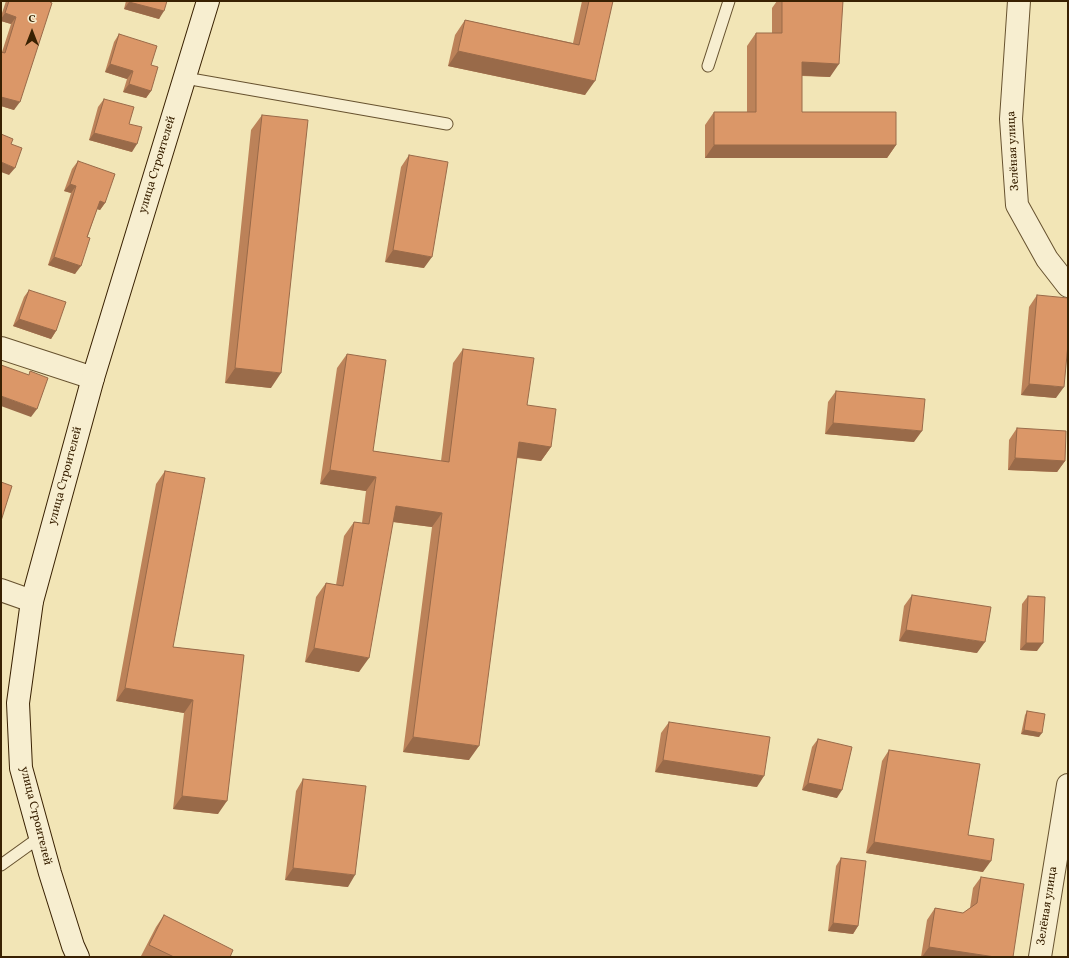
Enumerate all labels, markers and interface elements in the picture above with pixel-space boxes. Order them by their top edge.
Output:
north arrow [12,12,52,52]
text: С [28,12,36,27]
street label: Зелёная улица [1005,111,1023,191]
street label: улица Строителей [136,115,180,215]
street label: улица Строителей [46,425,86,527]
street label: улица Строителей [16,765,54,867]
street label: Зелёная улица [1035,865,1061,947]

